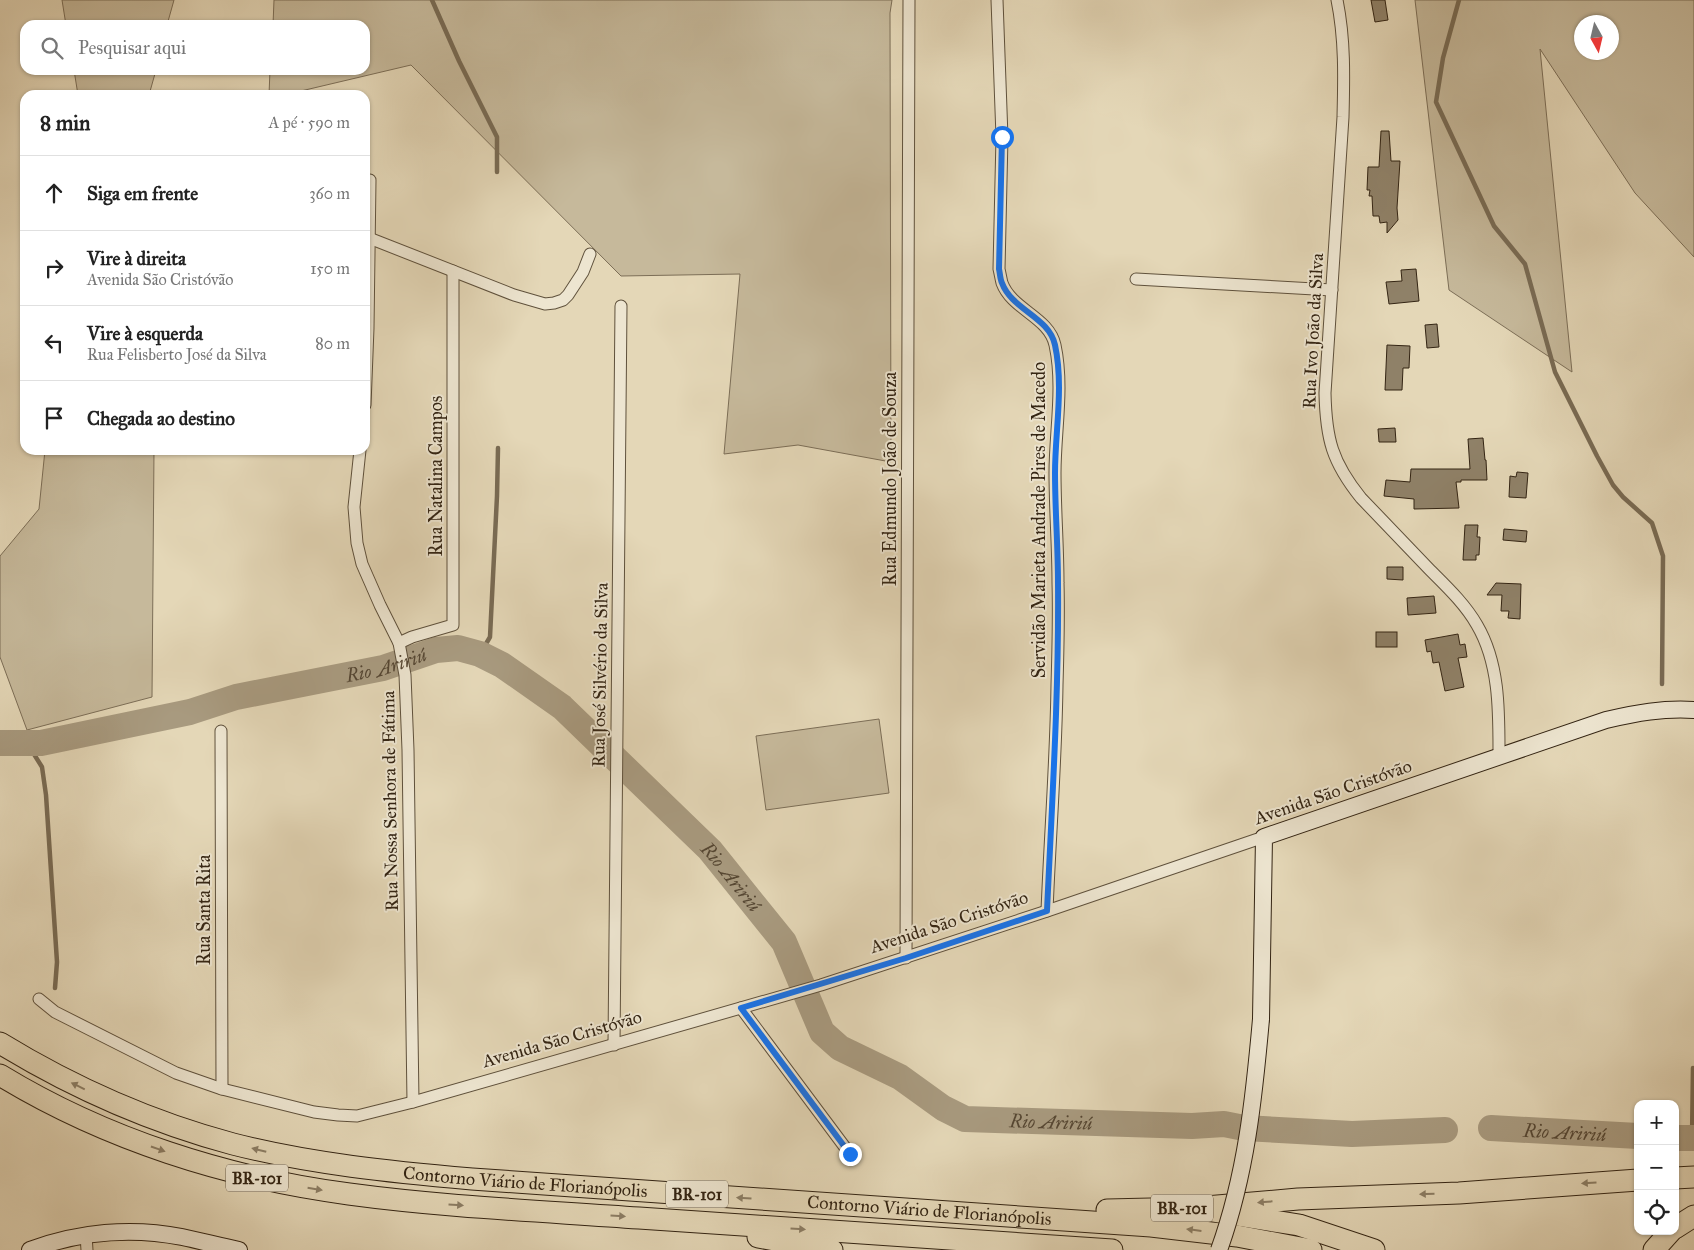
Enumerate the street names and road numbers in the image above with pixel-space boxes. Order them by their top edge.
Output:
street label: Rua Ivo João da Silva [1298,252,1329,409]
street label: Servidão Marieta Andrade Pires de Macedo [1028,362,1050,678]
street label: Rua Edmundo João de Souza [879,371,902,586]
street label: Rua Natalina Campos [425,396,447,556]
street label: Rua José Silvério da Silva [587,582,614,768]
street label: Rua Nossa Senhora de Fátima [377,690,403,911]
street label: Avenida São Cristóvão [1251,755,1415,830]
street label: Rua Santa Rita [193,854,215,965]
street label: Avenida São Cristóvão [866,886,1031,958]
street label: Avenida São Cristóvão [479,1006,644,1073]
street label: Contorno Viário de Florianópolis [402,1162,648,1202]
road number: BR-101 [226,1164,288,1192]
road number: BR-101 [666,1180,728,1208]
street label: Contorno Viário de Florianópolis [806,1191,1052,1230]
road number: BR-101 [1151,1194,1213,1222]

